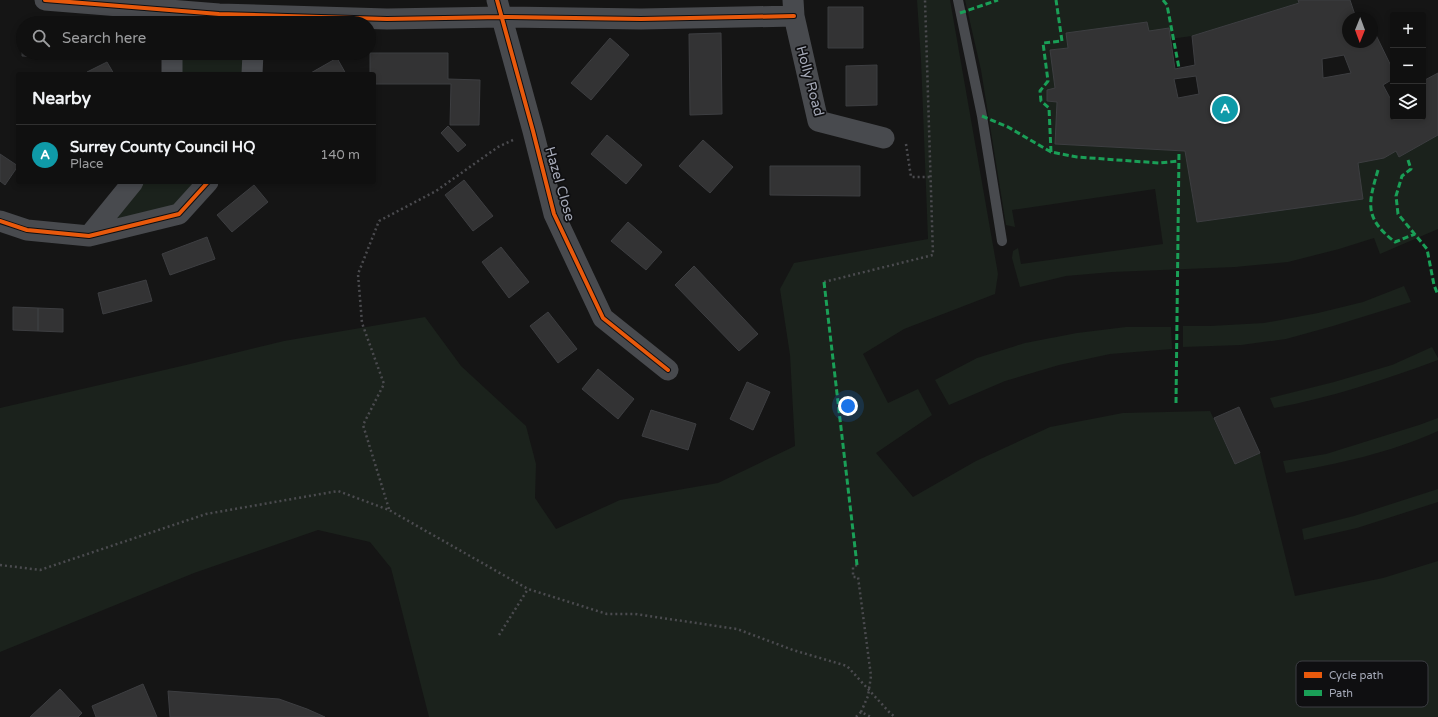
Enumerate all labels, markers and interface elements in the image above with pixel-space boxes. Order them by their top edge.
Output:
north arrow [1342,12,1378,48]
map controls [1390,12,1426,120]
button: + [1390,12,1426,48]
search box [16,16,376,60]
icon: search [30,27,52,49]
text: Search here [62,29,146,47]
street label: Holly Road [792,44,828,118]
button: − [1390,48,1426,84]
button: layers [1390,84,1426,120]
text: Nearby [32,88,91,109]
pin: A [1212,94,1238,124]
text: Surrey County Council HQ [70,138,255,156]
street label: Hazel Close [541,145,579,223]
text: A [40,147,50,163]
text: 140 m [320,147,360,163]
text: Place [70,156,103,172]
your location [838,396,858,416]
legend [1296,661,1428,707]
text: Cycle path [1329,669,1384,682]
text: Path [1329,687,1353,700]

